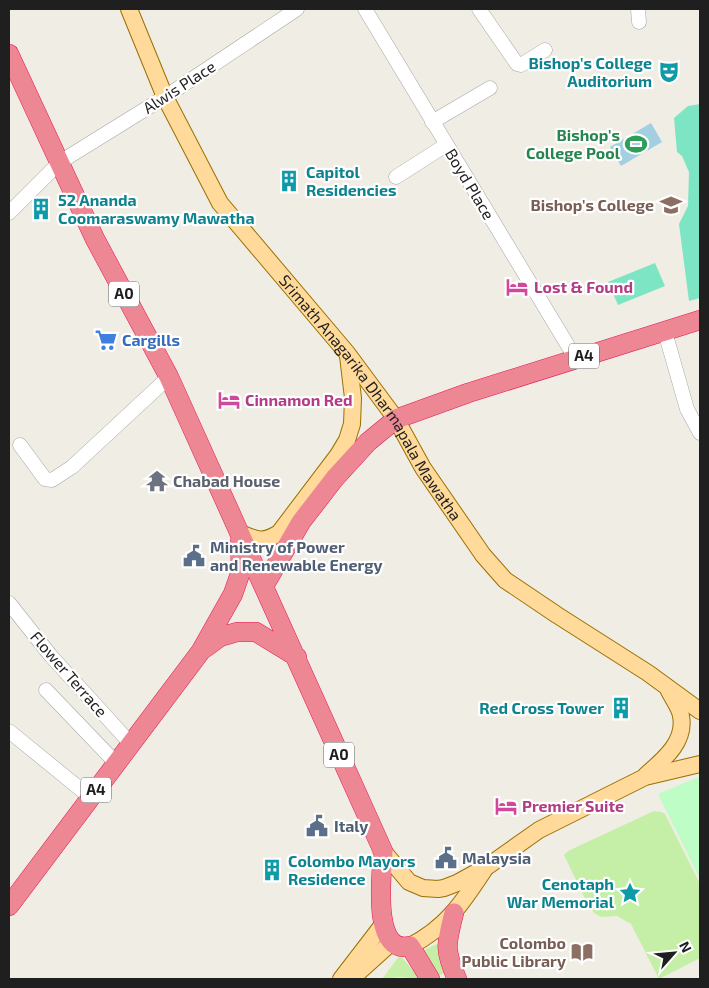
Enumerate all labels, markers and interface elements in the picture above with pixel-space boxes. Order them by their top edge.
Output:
place label: Bishop's College Auditorium [529,53,652,90]
street label: Alwis Place [139,56,219,117]
theatre icon: Bishop's College Auditorium [656,59,682,85]
place label: Bishop's College Pool [526,125,621,162]
sports icon: Bishop's College Pool [623,131,649,157]
street label: Boyd Place [442,145,499,223]
place label: Capitol Residencies [306,162,396,199]
building icon: Capitol Residencies [276,168,302,194]
place label: 52 Ananda Coomaraswamy Mawatha [58,190,255,228]
school or university icon: Bishop's College [658,192,684,218]
place label: Bishop's College [531,195,654,214]
building icon: 52 Ananda Coomaraswamy Mawatha [28,196,54,222]
street label: Srimath Anagarika Dharmapala Mawatha [276,270,466,524]
hotel icon: Lost & Found [504,274,530,300]
place label: Lost & Found [534,277,633,296]
road number: A0 [109,282,139,306]
supermarket icon: Cargills [93,327,119,353]
place label: Cargills [122,330,180,349]
road number: A4 [569,344,599,368]
hotel icon: Cinnamon Red [216,387,242,413]
place label: Cinnamon Red [245,390,353,409]
temple icon: Chabad House [144,468,170,494]
place label: Chabad House [173,471,280,490]
place label: Ministry of Power and Renewable Energy [210,537,383,575]
public building icon: Ministry of Power and Renewable Energy [181,543,207,569]
street label: Flower Terrace [27,627,112,720]
building icon: Red Cross Tower [608,695,634,721]
place label: Red Cross Tower [479,698,604,717]
road number: A0 [324,742,354,768]
road number: A4 [81,778,111,802]
hotel icon: Premier Suite [493,793,519,819]
place label: Premier Suite [522,796,624,815]
public building icon: Italy [304,813,330,839]
place label: Italy [334,816,368,836]
public building icon: Malaysia [433,845,459,871]
place label: Malaysia [462,848,531,868]
place label: Colombo Mayors Residence [288,851,415,888]
building icon: Colombo Mayors Residence [259,857,285,883]
place label: Cenotaph War Memorial [507,874,615,911]
place icon: Cenotaph War Memorial [617,880,643,906]
north arrow [649,928,699,978]
place label: Colombo Public Library [462,933,566,971]
library icon: Colombo Public Library [569,939,595,965]
text: N [676,939,696,955]

